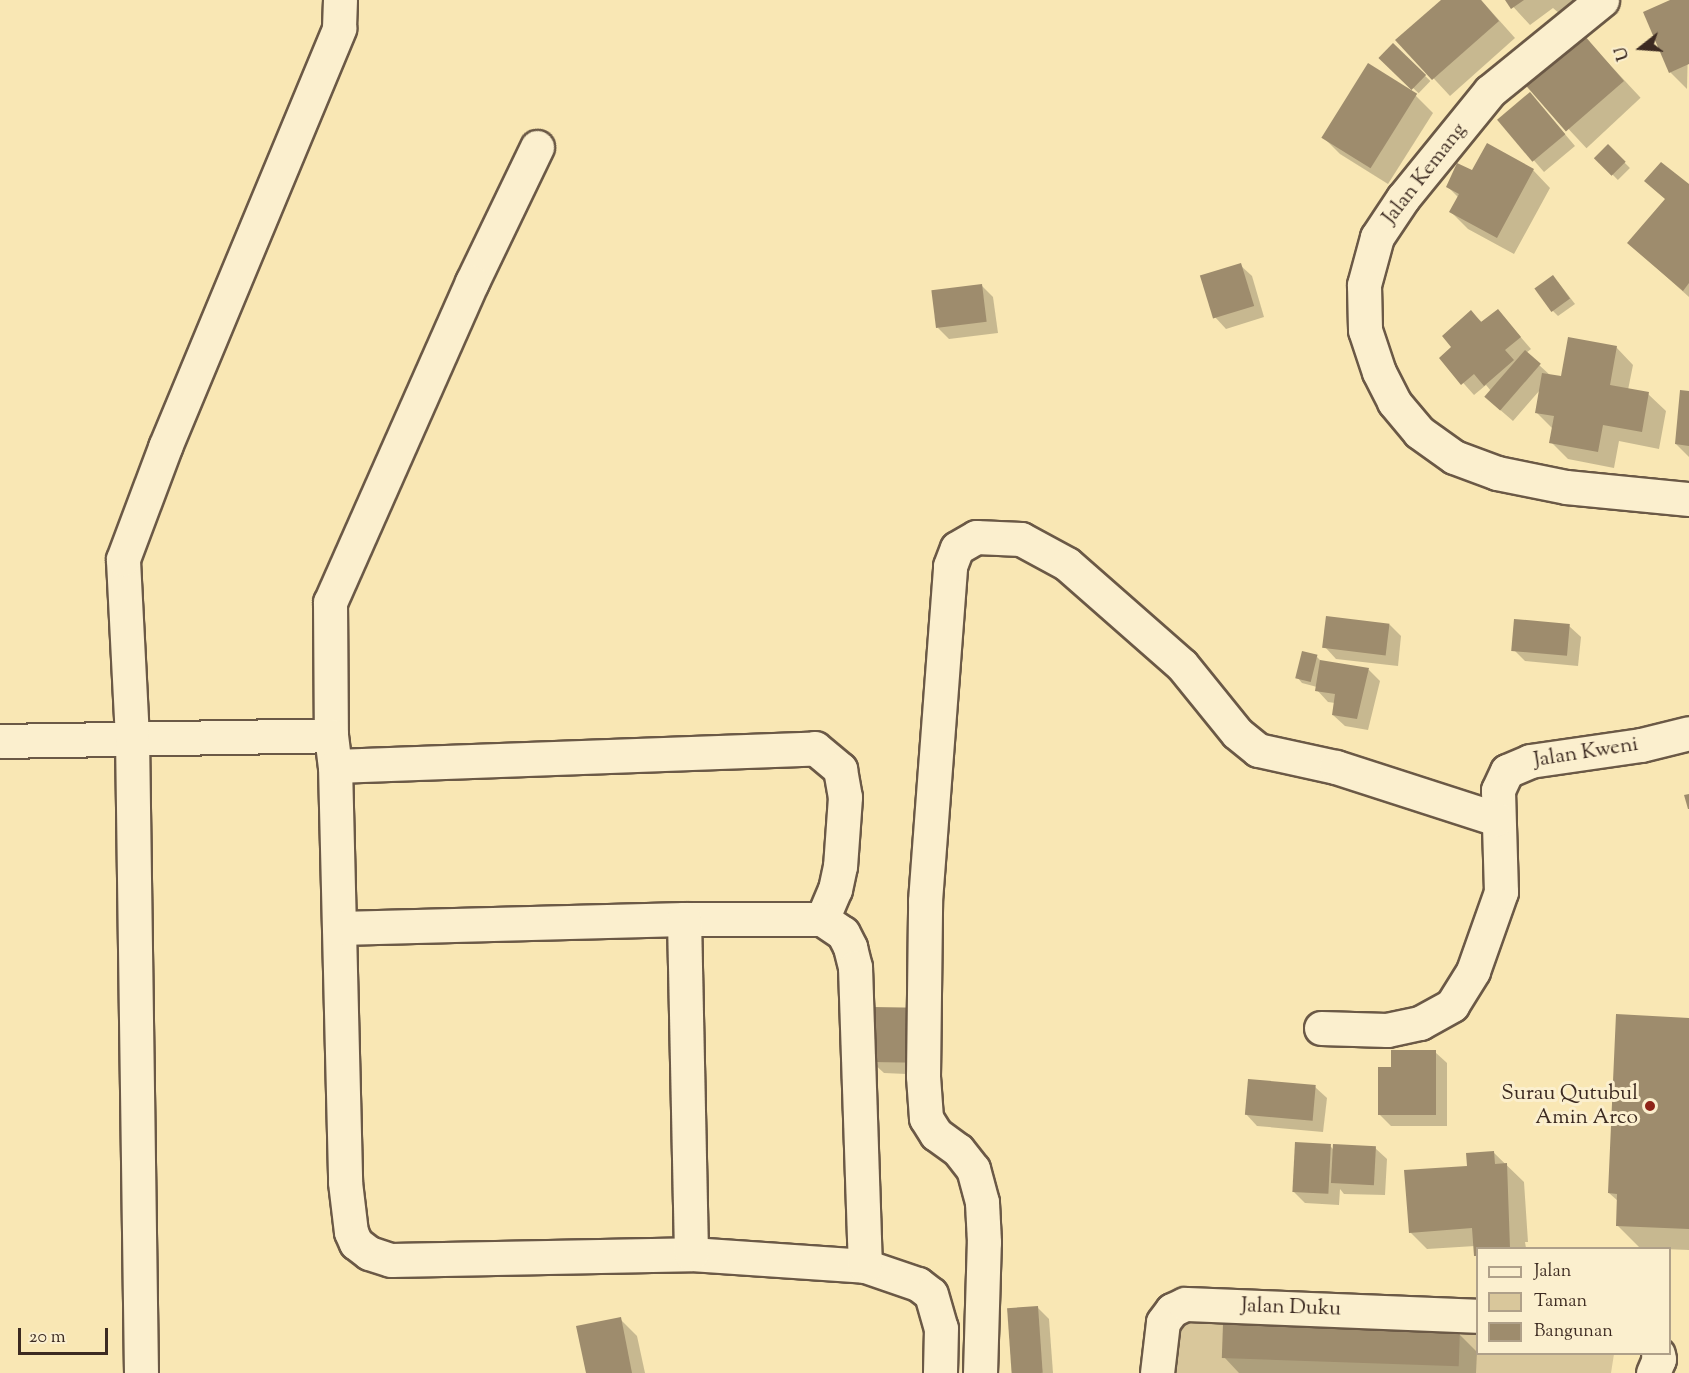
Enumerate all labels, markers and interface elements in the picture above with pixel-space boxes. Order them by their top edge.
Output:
north arrow [1611,18,1671,78]
text: U [1610,44,1636,63]
street label: Jalan Kemang [1378,118,1472,230]
street label: Jalan Kweni [1532,732,1640,774]
place label: Surau Qutubul Amin Arco [1501,1081,1638,1131]
marker: Surau Qutubul Amin Arco [1643,1099,1657,1113]
legend [1476,1247,1671,1355]
text: Jalan [1534,1259,1571,1285]
text: Taman [1534,1289,1587,1315]
street label: Jalan Duku [1241,1294,1341,1322]
scale bar [21,1316,111,1354]
text: Bangunan [1534,1319,1613,1345]
text: 20 m [29,1325,66,1351]

